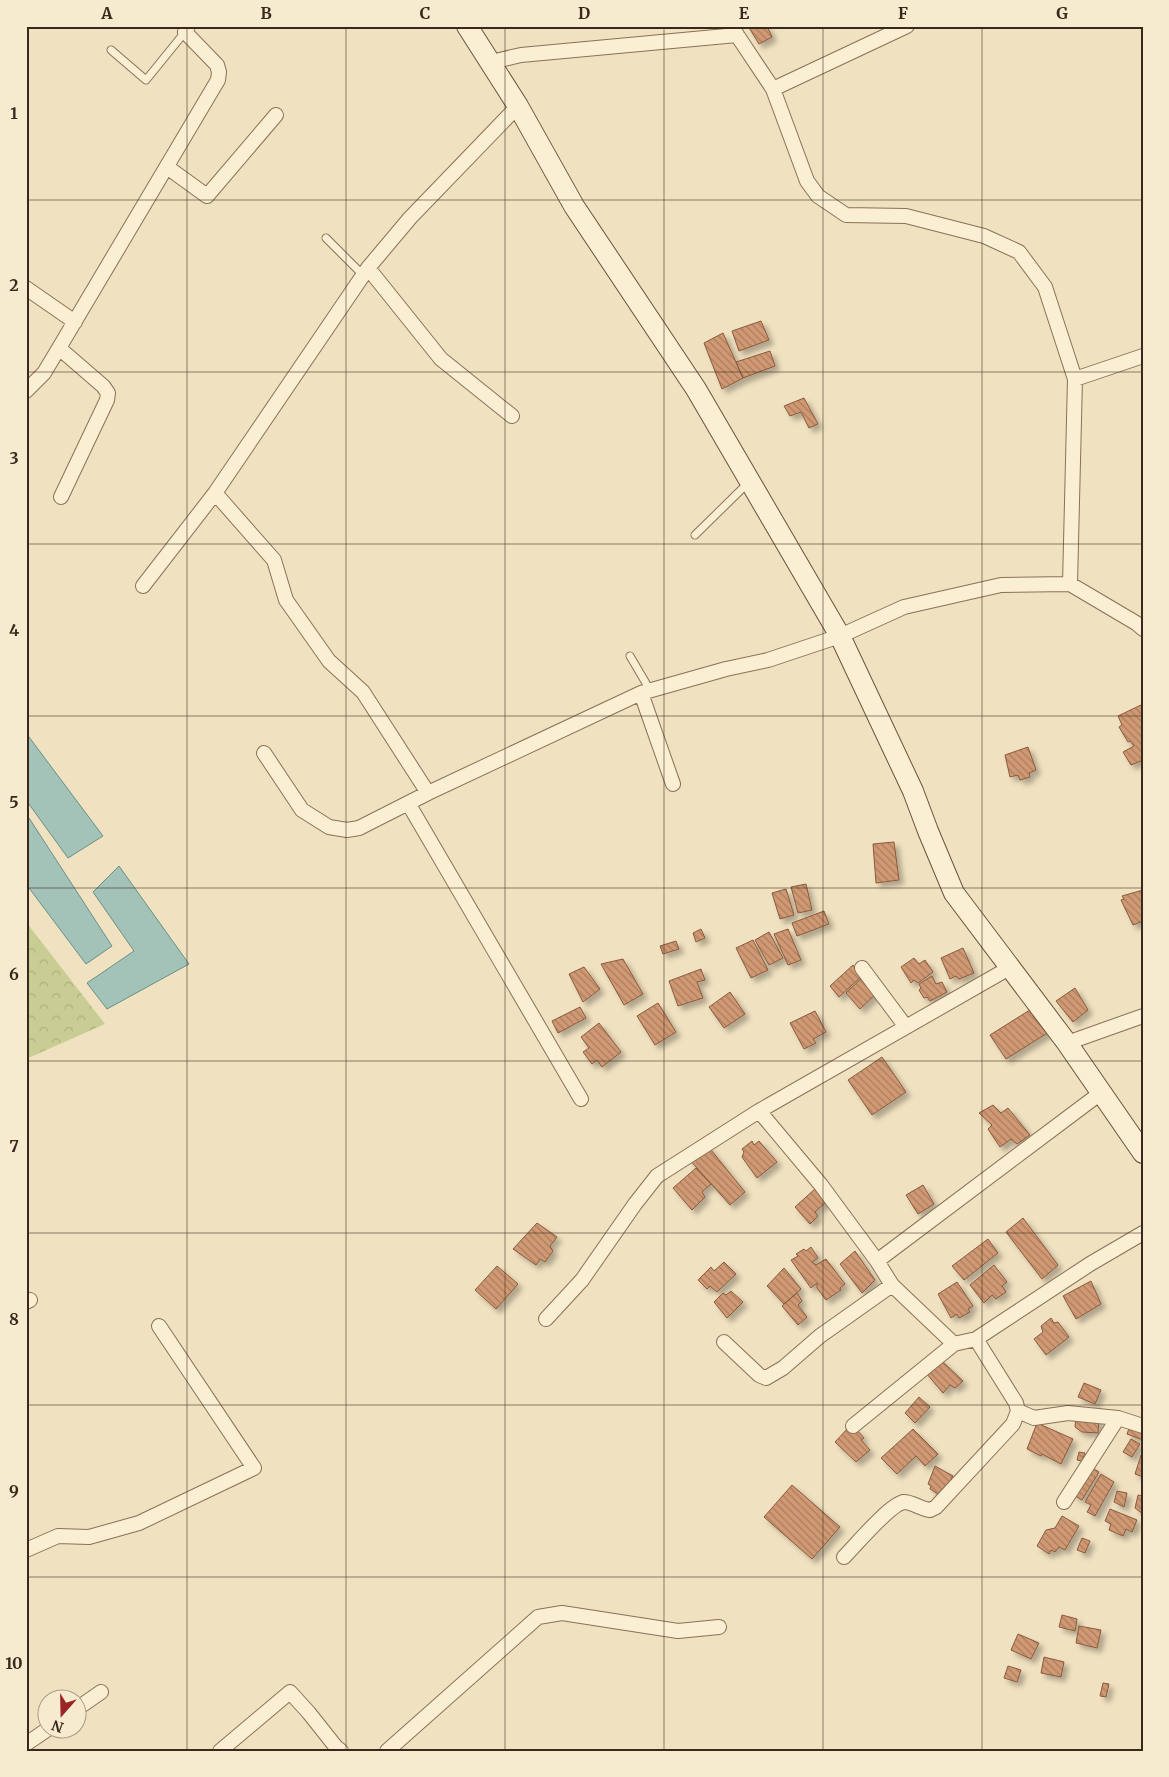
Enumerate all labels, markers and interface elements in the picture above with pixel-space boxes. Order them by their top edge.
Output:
text: A [100,3,113,23]
text: B [260,3,272,23]
text: C [420,3,430,23]
text: D [578,3,590,23]
text: E [739,3,750,23]
text: F [898,3,908,23]
text: G [1056,3,1068,23]
text: 1 [10,103,18,123]
text: 2 [9,275,19,295]
text: 3 [9,448,19,468]
text: 4 [9,620,19,640]
text: 5 [9,792,19,812]
text: 6 [9,964,19,984]
text: 7 [9,1136,19,1156]
text: 8 [9,1309,19,1329]
text: 9 [9,1481,19,1501]
text: 10 [5,1653,23,1673]
north arrow [38,1690,88,1740]
text: N [49,1716,66,1737]

